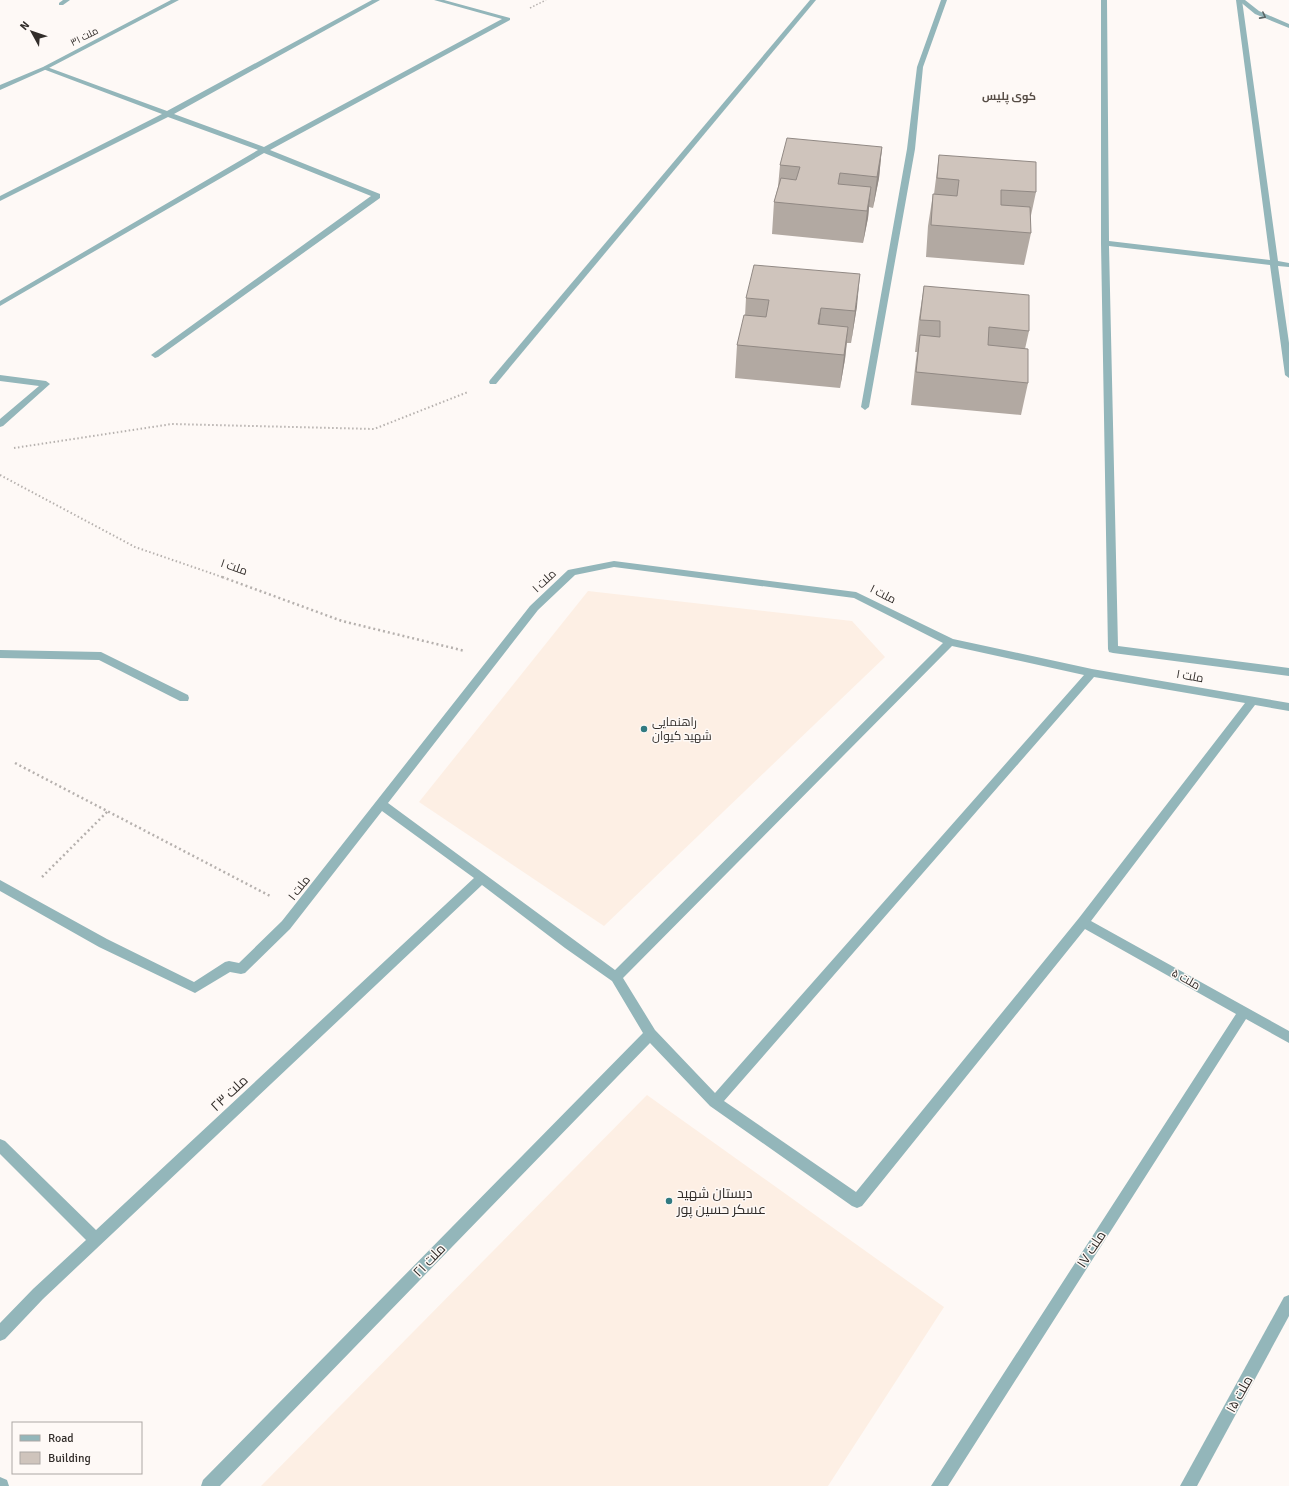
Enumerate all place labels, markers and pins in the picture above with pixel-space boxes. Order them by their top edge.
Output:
place label: راهنمایی شهید کیوان [652,715,712,744]
marker: راهنمایی شهید کیوان [639,724,649,734]
place label: دبستان شهید عسکر حسین پور [676,1185,766,1219]
marker: دبستان شهید عسکر حسین پور [664,1196,674,1206]

